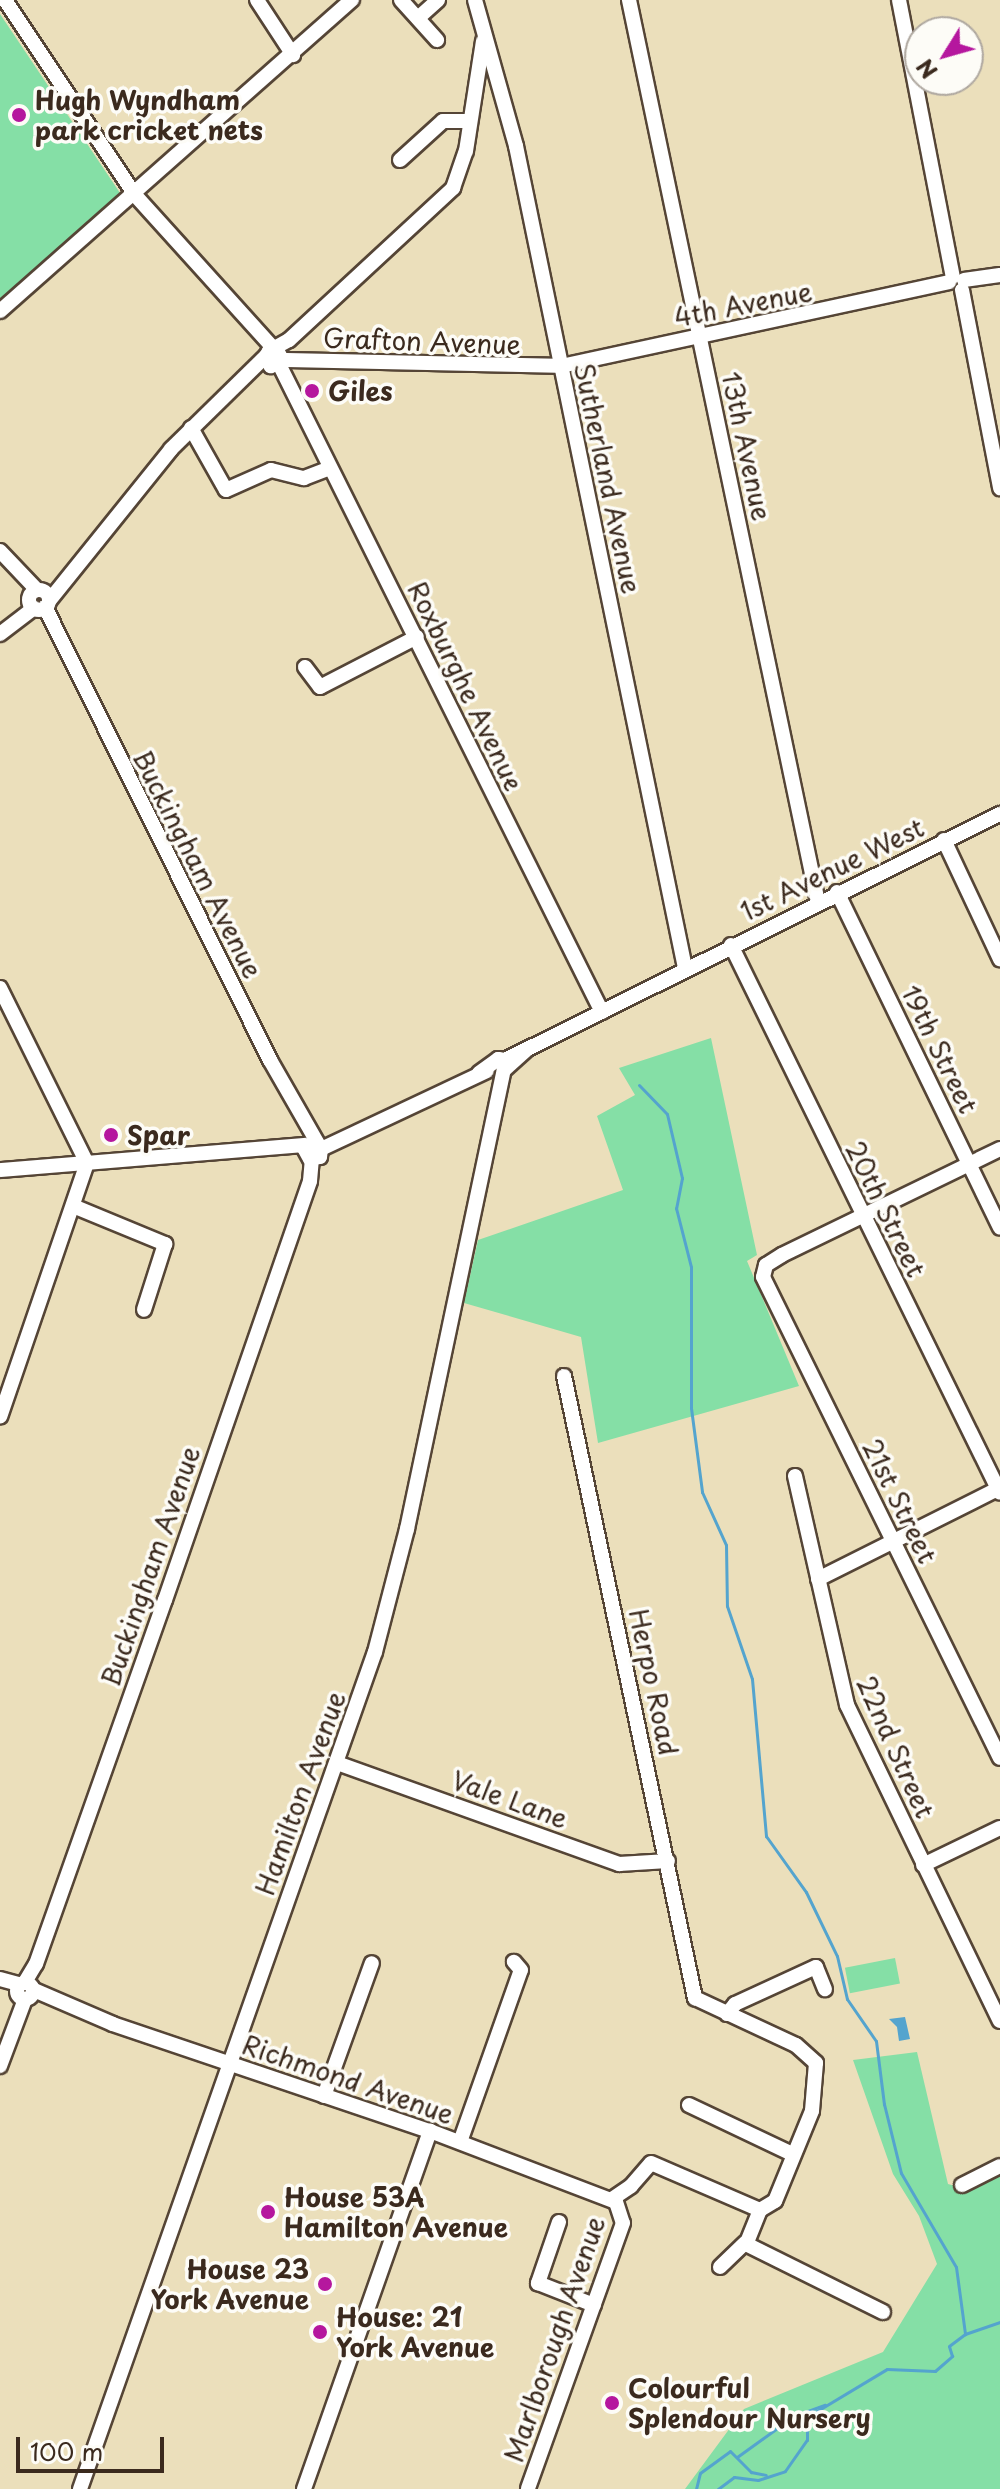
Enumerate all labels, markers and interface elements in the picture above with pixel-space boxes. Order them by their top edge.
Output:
north arrow [904,16,984,96]
text: N [908,53,944,86]
place label: Hugh Wyndham park cricket nets [35,84,265,146]
marker: Hugh Wyndham park cricket nets [10,106,28,124]
street label: 4th Avenue [671,275,815,333]
street label: Grafton Avenue [323,322,521,360]
street label: Sutherland Avenue [568,359,648,597]
street label: 13th Avenue [716,369,778,523]
place label: Giles [328,375,393,407]
marker: Giles [303,382,321,400]
street label: Roxburghe Avenue [402,576,530,796]
street label: Buckingham Avenue [127,745,269,983]
street label: 1st Avenue West [735,811,929,927]
street label: 19th Street [896,980,984,1118]
place label: Spar [127,1119,190,1151]
marker: Spar [102,1126,120,1144]
street label: 20th Street [840,1136,932,1282]
street label: 21st Street [856,1432,944,1570]
street label: Buckingham Avenue [95,1443,205,1689]
street label: Herpo Road [623,1607,685,1757]
street label: 22nd Street [851,1671,941,1823]
street label: Hamilton Avenue [249,1688,351,1898]
street label: Vale Lane [447,1763,573,1835]
street label: Richmond Avenue [239,2028,457,2130]
place label: House 53A Hamilton Avenue [284,2181,506,2242]
marker: House 53A Hamilton Avenue [259,2203,277,2221]
street label: Marlborough Avenue [497,2212,611,2466]
place label: House 23 York Avenue [148,2253,309,2314]
marker: House 23 York Avenue [316,2275,334,2293]
place label: House: 21 York Avenue [336,2301,497,2362]
marker: House: 21 York Avenue [311,2323,329,2341]
place label: Colourful Splendour Nursery [628,2372,870,2434]
marker: Colourful Splendour Nursery [603,2394,621,2412]
scale bar [20,2421,168,2471]
text: 100 m [30,2433,103,2469]

